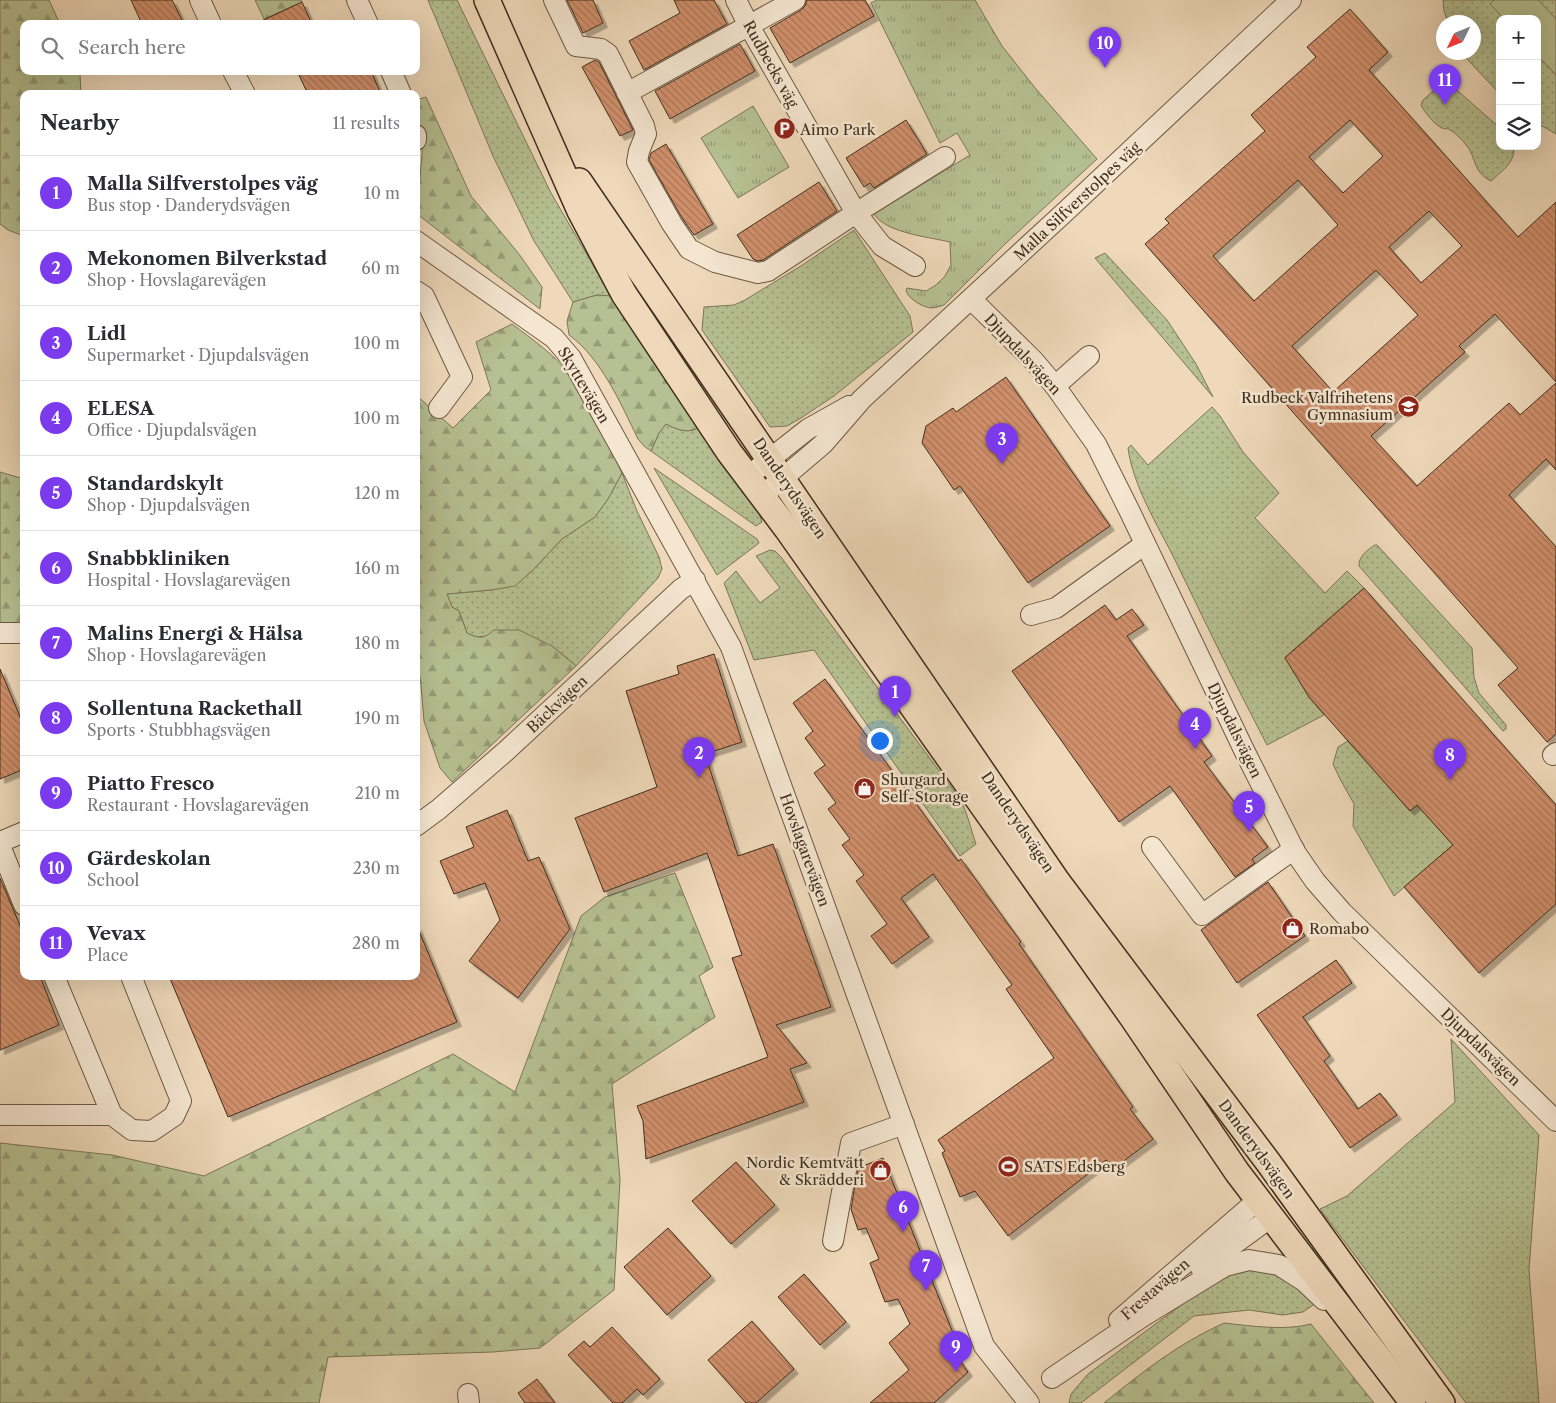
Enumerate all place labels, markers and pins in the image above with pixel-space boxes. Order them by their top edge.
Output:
pin: 10 [1089,27,1121,68]
pin: 11 [1429,64,1461,105]
parking icon: Aimo Park [772,117,796,141]
place label: Aimo Park [799,120,877,139]
place label: Rudbeck Valfrihetens Gymnasium [1241,388,1393,424]
school or university icon: Rudbeck Valfrihetens Gymnasium [1397,394,1421,418]
pin: 3 [986,423,1018,464]
pin: 1 [879,676,911,717]
pin: 4 [1179,708,1211,749]
pin: 2 [683,737,715,778]
pin: 8 [1434,739,1466,780]
place label: Shurgard Self-Storage [881,770,969,806]
shop icon: Shurgard Self-Storage [853,776,877,800]
pin: 5 [1233,791,1265,832]
shop icon: Romabo [1281,916,1305,940]
place label: Romabo [1309,919,1369,938]
place label: Nordic Kemtvätt & Skrädderi [746,1153,865,1189]
sports icon: SATS Edsberg [996,1154,1020,1178]
place label: SATS Edsberg [1024,1157,1125,1176]
shop icon: Nordic Kemtvätt & Skrädderi [868,1159,892,1183]
pin: 6 [887,1191,919,1232]
pin: 7 [910,1250,942,1291]
pin: 9 [940,1331,972,1372]

